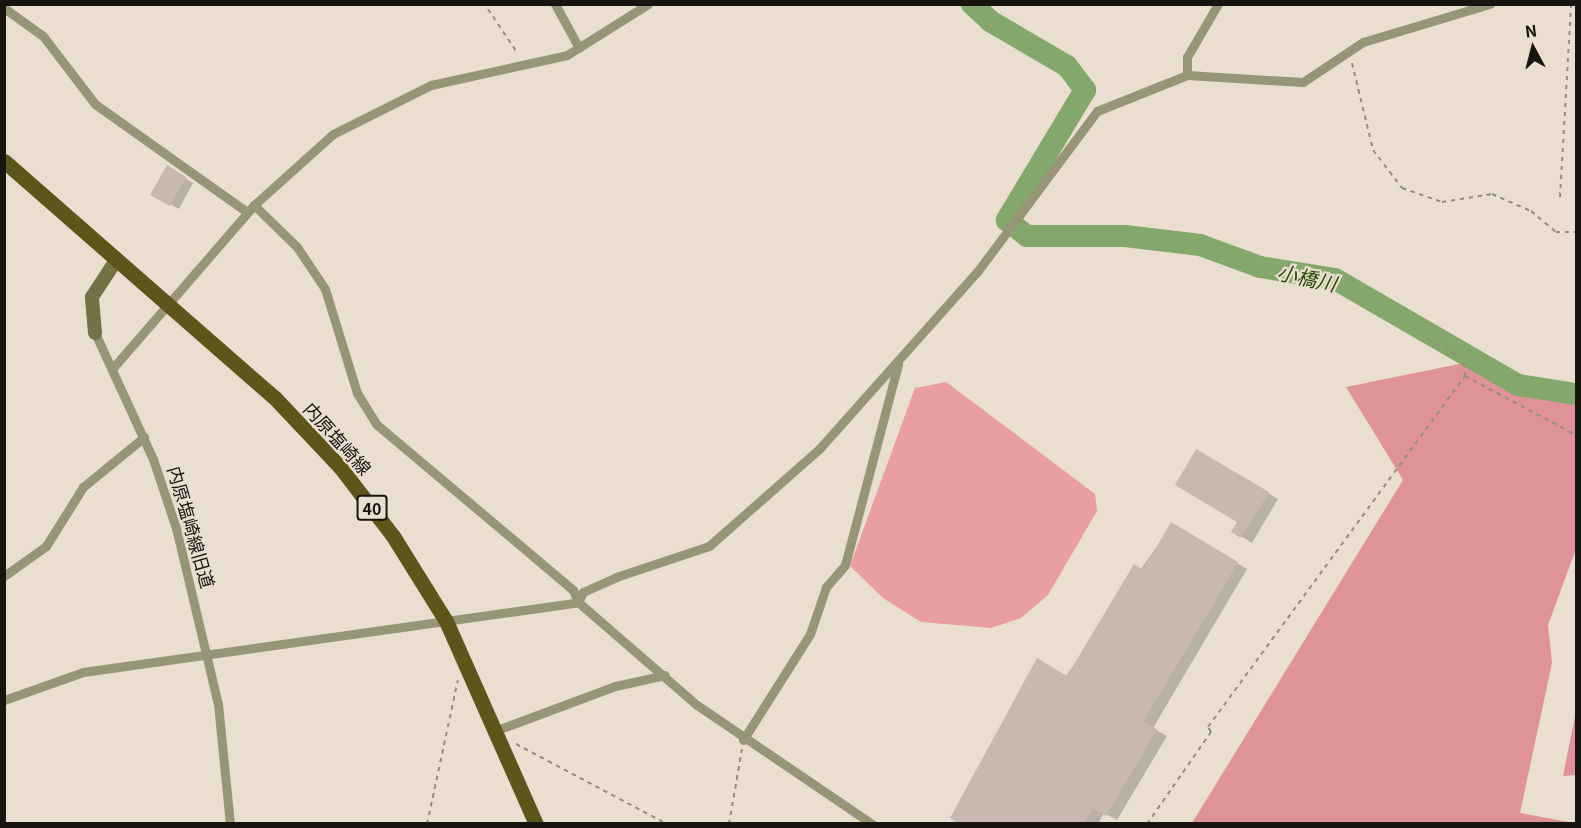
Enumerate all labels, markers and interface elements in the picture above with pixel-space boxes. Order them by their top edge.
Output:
text: N [1523,17,1538,43]
north arrow [1503,18,1563,78]
water label: 小橋川 [1275,259,1339,295]
street label: 内原塩崎線 [300,397,376,479]
street label: 内原塩崎線旧道 [164,463,220,591]
road number: 40 [356,495,388,521]

